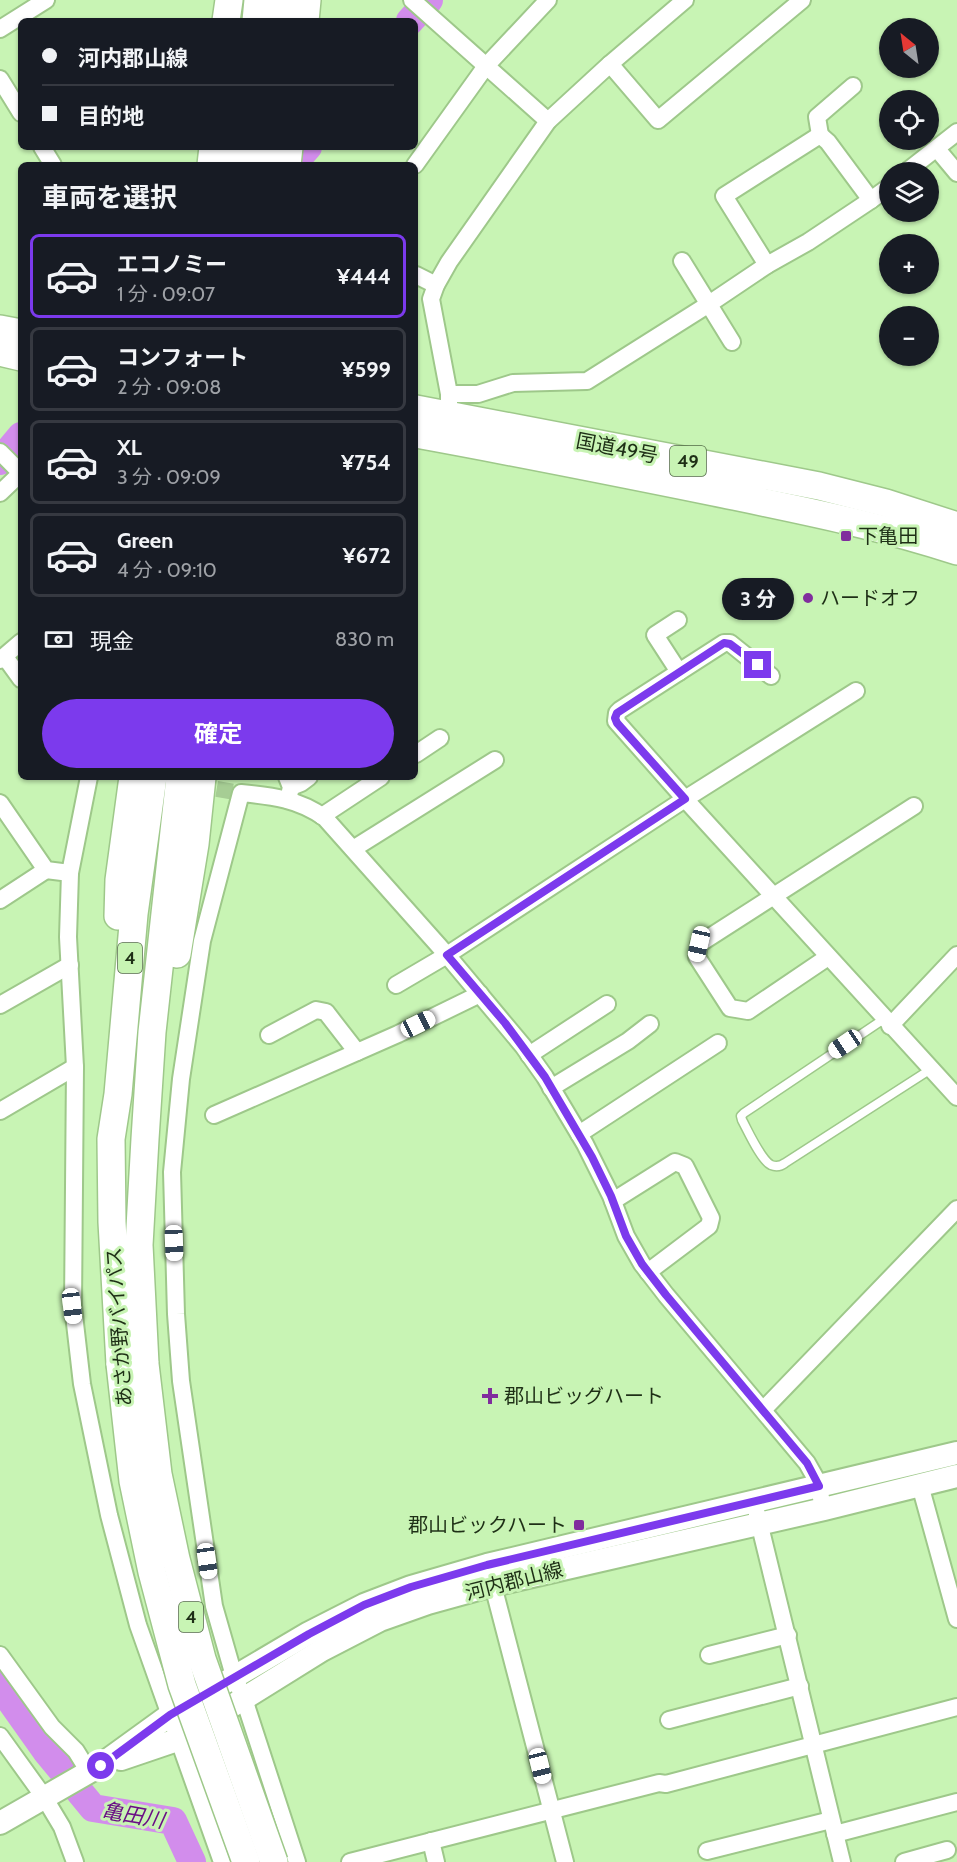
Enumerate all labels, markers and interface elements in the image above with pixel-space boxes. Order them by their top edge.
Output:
north arrow [879,18,939,78]
map controls [879,18,939,366]
text: 河内郡山線 [78,45,188,72]
button: locate [879,90,939,150]
text: 目的地 [78,103,144,130]
button: layers [879,162,939,222]
text: 車両を選択 [42,181,177,214]
button: + [879,234,939,294]
icon: car [45,249,99,303]
text: エコノミー [117,251,227,278]
text: ¥444 [337,263,391,290]
text: 1 分 · 09:07 [117,282,215,306]
button: − [879,306,939,366]
icon: car [45,342,99,396]
text: コンフォート [117,344,248,371]
text: ¥599 [341,356,391,383]
text: 2 分 · 09:08 [117,375,221,399]
street label: 国道49号 [574,428,660,468]
text: XL [117,434,142,461]
icon: car [45,435,99,489]
road number: 49 [670,446,706,476]
text: ¥754 [341,449,391,476]
text: 3 分 · 09:09 [117,465,221,489]
place label: 下亀田 [858,524,918,548]
text: Green [117,527,173,554]
icon: car [45,528,99,582]
marker: 下亀田 [839,529,853,543]
text: ¥672 [342,542,391,569]
text: 4 分 · 09:10 [117,558,217,582]
callout: 3 分 [722,578,794,620]
place label: ハードオフ [820,586,920,610]
text: 3 分 [740,587,776,611]
marker: ハードオフ [801,591,815,605]
icon: cash [42,623,75,656]
text: 830 m [335,627,394,651]
text: 現金 [90,628,134,655]
route end [744,651,771,678]
button: 確定 [42,699,394,768]
car [686,924,712,964]
road number: 4 [118,943,142,973]
car [398,1008,438,1040]
car [825,1026,865,1062]
car [164,1225,184,1261]
street label: あさか野バイパス [101,1247,137,1407]
car [61,1287,83,1325]
place label: 郡山ビッグハート [504,1384,664,1408]
marker: 郡山ビッグハート [481,1387,499,1405]
place label: 郡山ビックハート [408,1513,567,1537]
marker: 郡山ビックハート [572,1518,586,1532]
car [196,1542,218,1580]
street label: 河内郡山線 [463,1557,565,1605]
road number: 4 [179,1602,203,1632]
car [527,1746,553,1786]
route start [87,1752,114,1779]
water label: 亀田川 [100,1797,168,1833]

